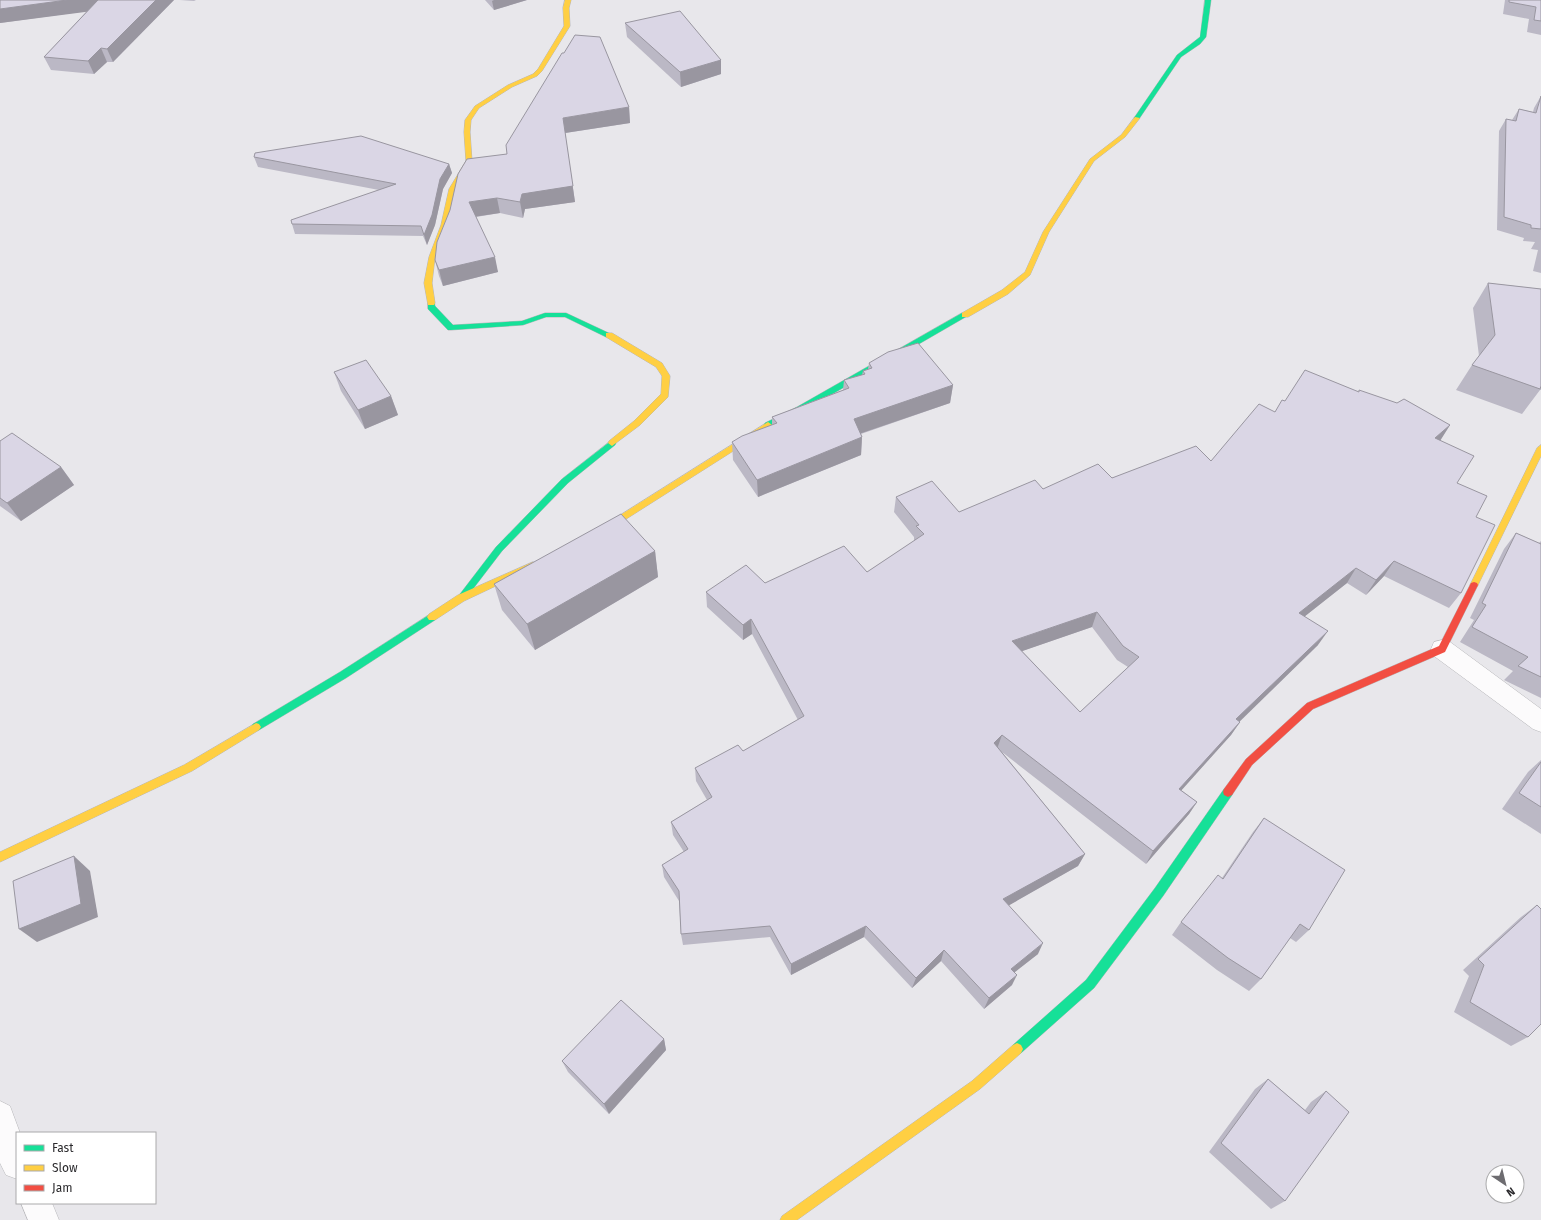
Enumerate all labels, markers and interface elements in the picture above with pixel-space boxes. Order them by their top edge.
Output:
legend [16,1132,156,1204]
text: Fast [52,1141,74,1155]
text: Slow [52,1161,78,1175]
north arrow [1485,1164,1525,1204]
text: Jam [52,1181,72,1195]
text: N [1504,1184,1517,1199]

